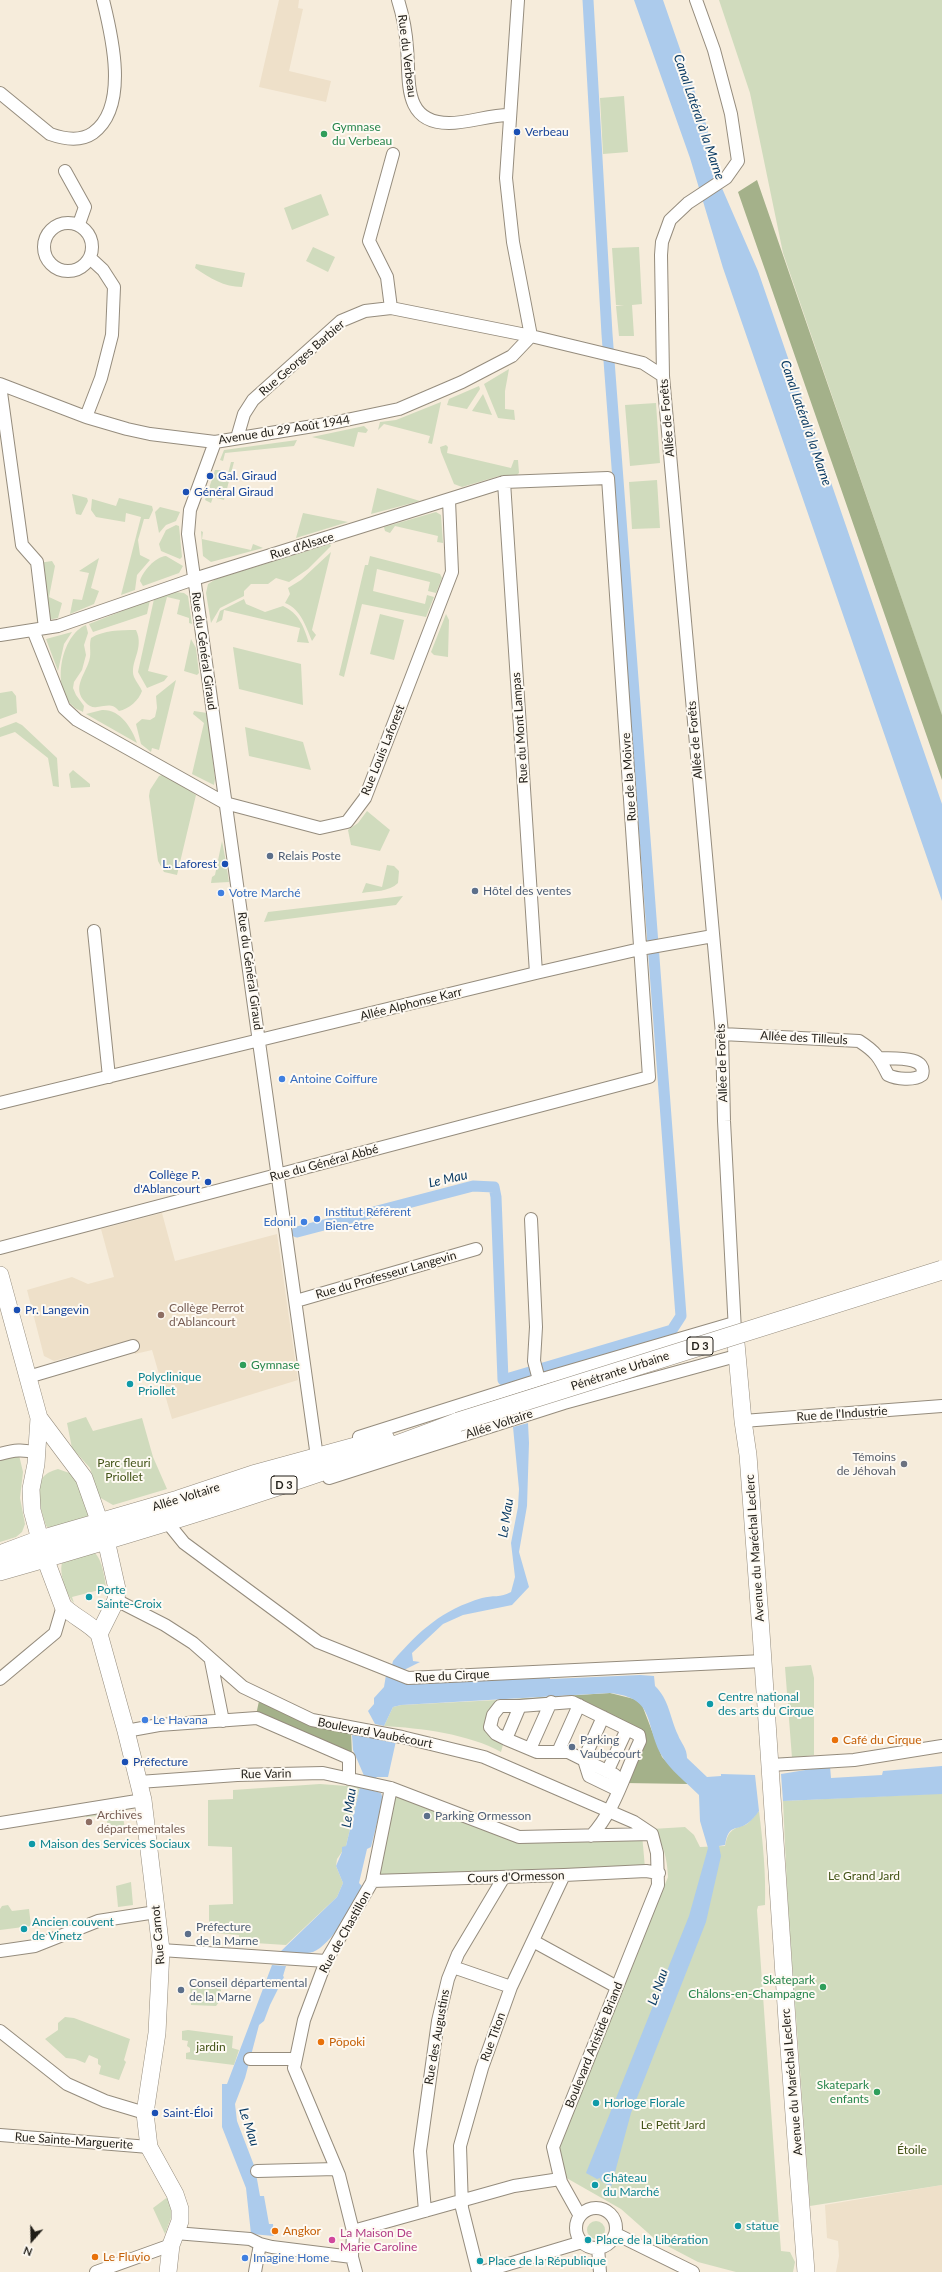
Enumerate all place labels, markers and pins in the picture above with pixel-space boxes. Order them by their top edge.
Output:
place label: Gymnase du Verbeau [332,120,392,148]
place label: Verbeau [525,125,569,139]
marker: Verbeau [512,127,522,137]
marker: Gymnase du Verbeau [319,129,329,139]
place label: Gal. Giraud [218,469,277,483]
marker: Gal. Giraud [205,471,215,481]
place label: Général Giraud [194,485,273,499]
marker: Général Giraud [181,487,191,497]
place label: Relais Poste [278,849,341,863]
marker: Relais Poste [265,851,275,861]
place label: L. Laforest [162,857,217,871]
marker: L. Laforest [220,859,230,869]
place label: Hôtel des ventes [483,884,571,898]
place label: Votre Marché [229,886,301,900]
marker: Hôtel des ventes [470,886,480,896]
marker: Votre Marché [216,888,226,898]
place label: Antoine Coiffure [290,1072,377,1086]
marker: Antoine Coiffure [277,1074,287,1084]
place label: Collège P. d'Ablancourt [133,1168,200,1196]
marker: Collège P. d'Ablancourt [203,1177,213,1187]
place label: Institut Référent Bien-être [325,1205,411,1233]
marker: Institut Référent Bien-être [312,1214,322,1224]
place label: Edonil [263,1215,296,1229]
marker: Edonil [299,1217,309,1227]
place label: Collège Perrot d'Ablancourt [169,1301,244,1329]
place label: Pr. Langevin [25,1303,89,1317]
marker: Pr. Langevin [12,1305,22,1315]
marker: Collège Perrot d'Ablancourt [156,1310,166,1320]
place label: Gymnase [251,1358,300,1372]
marker: Gymnase [238,1360,248,1370]
place label: Polyclinique Priollet [138,1370,201,1398]
marker: Polyclinique Priollet [125,1379,135,1389]
place label: Témoins de Jéhovah [837,1450,896,1478]
marker: Témoins de Jéhovah [899,1459,909,1469]
place label: Porte Sainte-Croix [97,1583,162,1611]
marker: Porte Sainte-Croix [84,1592,94,1602]
place label: Centre national des arts du Cirque [718,1690,813,1718]
marker: Centre national des arts du Cirque [705,1699,715,1709]
place label: Le Havana [153,1713,208,1727]
marker: Le Havana [140,1715,150,1725]
place label: Parking Vaubecourt [580,1733,641,1761]
place label: Café du Cirque [843,1733,922,1747]
marker: Café du Cirque [830,1735,840,1745]
marker: Parking Vaubecourt [567,1742,577,1752]
place label: Préfecture [133,1755,188,1769]
marker: Préfecture [120,1757,130,1767]
place label: Archives départementales [97,1808,185,1836]
place label: Parking Ormesson [435,1809,531,1823]
marker: Parking Ormesson [422,1811,432,1821]
marker: Archives départementales [84,1817,94,1827]
place label: Maison des Services Sociaux [40,1837,190,1851]
marker: Maison des Services Sociaux [27,1839,37,1849]
place label: Ancien couvent de Vinetz [32,1915,114,1943]
place label: Préfecture de la Marne [196,1920,258,1948]
marker: Ancien couvent de Vinetz [19,1924,29,1934]
marker: Préfecture de la Marne [183,1929,193,1939]
place label: Skatepark Châlons-en-Champagne [688,1973,815,2001]
place label: Conseil départemental de la Marne [189,1976,307,2004]
marker: Skatepark Châlons-en-Champagne [818,1982,828,1992]
marker: Conseil départemental de la Marne [176,1985,186,1995]
place label: Pōpoki [329,2035,365,2049]
marker: Pōpoki [316,2037,326,2047]
place label: Skatepark enfants [817,2078,869,2106]
marker: Skatepark enfants [872,2087,882,2097]
place label: Horloge Florale [604,2096,685,2110]
marker: Horloge Florale [591,2098,601,2108]
place label: Saint-Éloi [163,2106,213,2120]
marker: Saint-Éloi [150,2108,160,2118]
place label: Château du Marché [603,2171,659,2199]
marker: Château du Marché [590,2180,600,2190]
place label: statue [746,2219,779,2233]
marker: statue [733,2221,743,2231]
place label: Angkor [283,2224,321,2238]
marker: Angkor [270,2226,280,2236]
place label: La Maison De Marie Caroline [340,2226,417,2254]
place label: Place de la Libération [596,2233,708,2247]
marker: La Maison De Marie Caroline [327,2235,337,2245]
marker: Place de la Libération [583,2235,593,2245]
place label: Le Fluvio [103,2250,150,2264]
place label: Imagine Home [253,2251,329,2265]
marker: Le Fluvio [90,2252,100,2262]
marker: Imagine Home [240,2253,250,2263]
place label: Place de la République [488,2254,606,2268]
marker: Place de la République [475,2256,485,2266]

